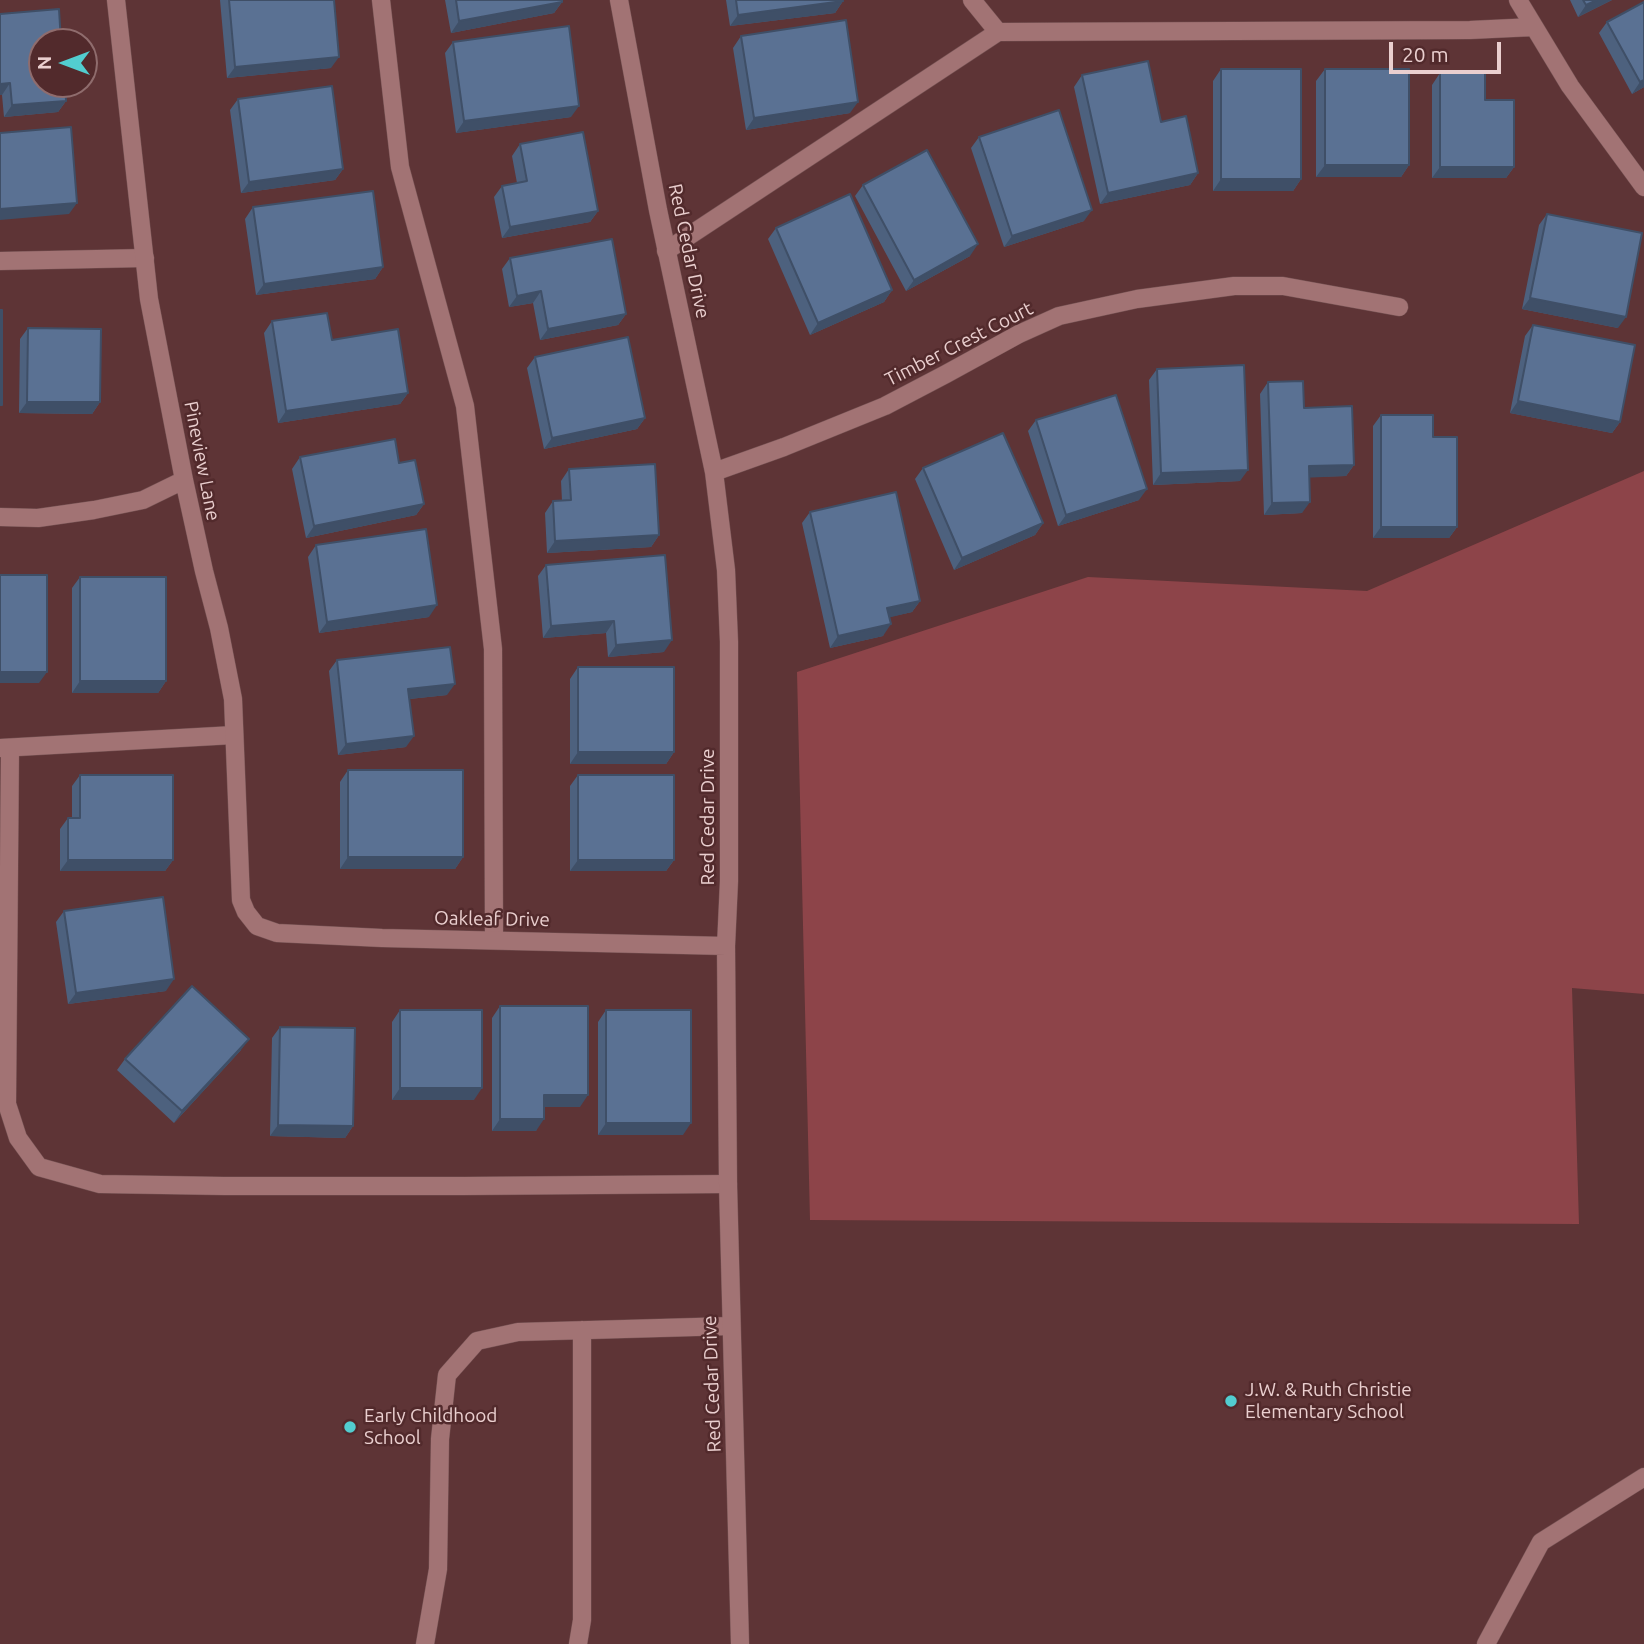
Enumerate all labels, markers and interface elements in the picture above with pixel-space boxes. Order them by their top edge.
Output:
north arrow [28,28,98,98]
scale bar [1392,28,1504,72]
text: 20 m [1402,42,1449,66]
text: N [33,56,55,70]
street label: Red Cedar Drive [664,182,714,320]
street label: Timber Crest Court [881,297,1037,391]
street label: Pineview Lane [179,399,225,523]
street label: Red Cedar Drive [697,748,719,886]
street label: Oakleaf Drive [434,907,550,931]
street label: Red Cedar Drive [698,1315,726,1453]
place label: J.W. & Ruth Christie Elementary School [1245,1379,1412,1423]
marker: J.W. & Ruth Christie Elementary School [1223,1393,1239,1409]
place label: Early Childhood School [364,1405,497,1449]
marker: Early Childhood School [342,1419,358,1435]

